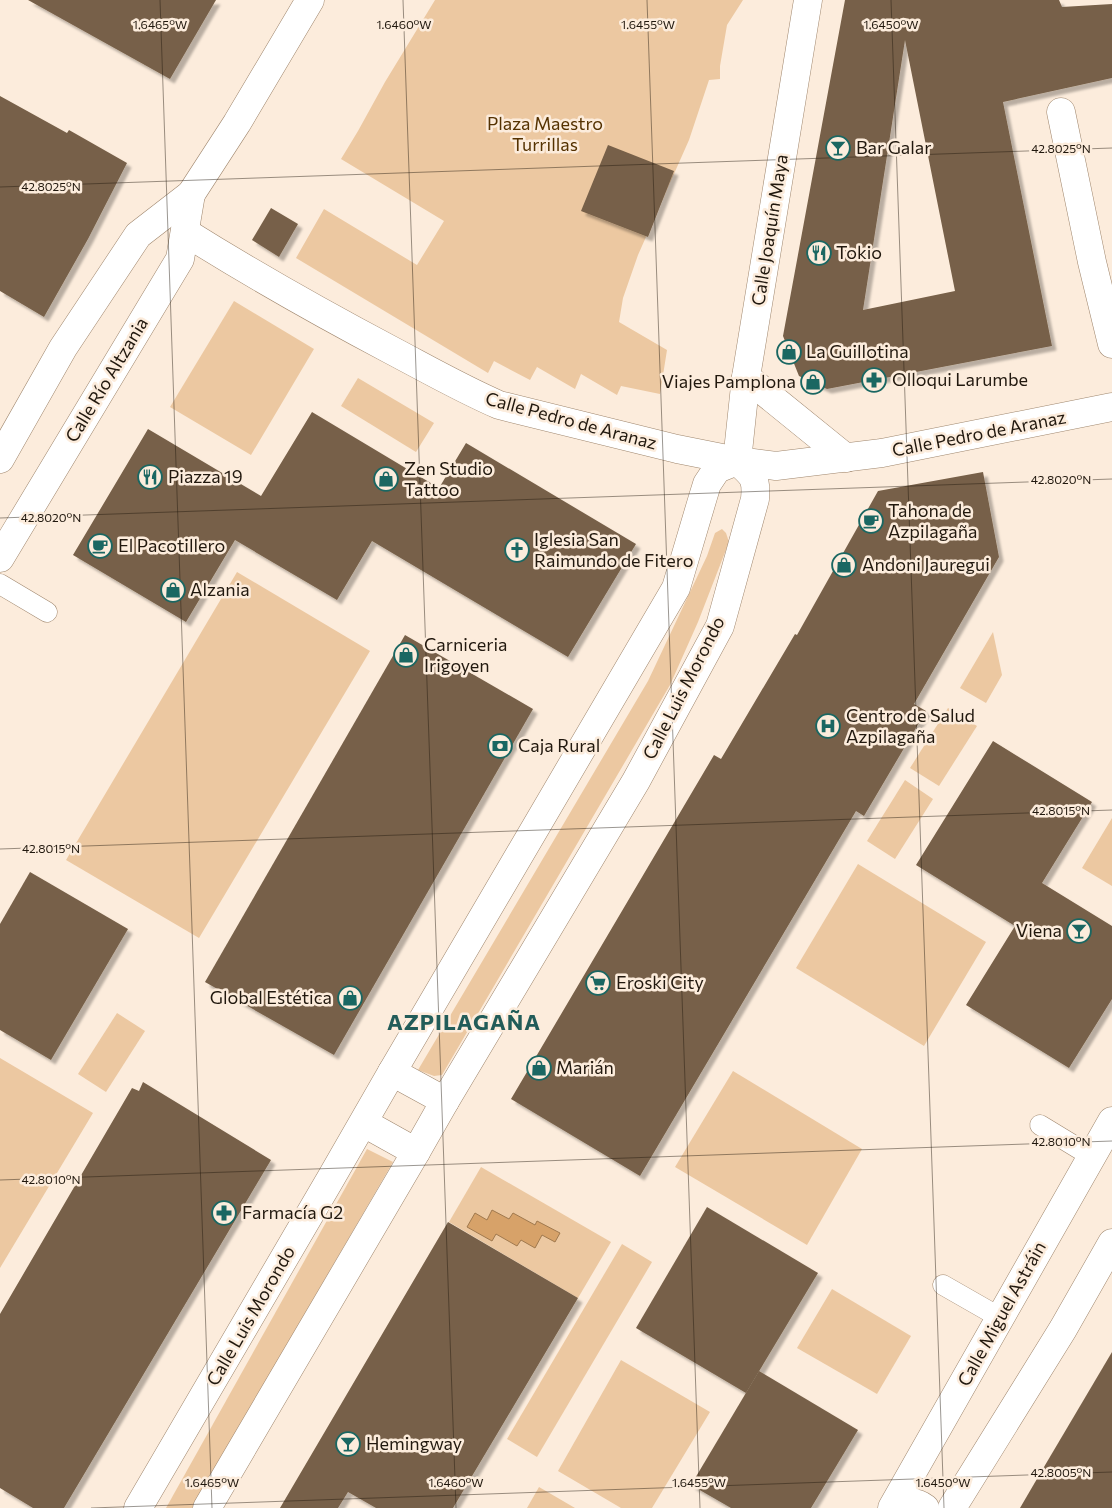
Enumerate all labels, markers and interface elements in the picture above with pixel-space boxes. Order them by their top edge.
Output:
text: 1.6465°W [133,17,187,31]
text: 1.6460°W [376,17,432,31]
text: 1.6455°W [621,17,675,31]
text: 1.6450°W [864,17,918,31]
park label: Plaza Maestro Turrillas [487,112,603,155]
bar icon: Bar Galar [825,135,851,161]
place label: Bar Galar [856,136,931,158]
text: 42.8025°N [1031,141,1091,155]
street label: Calle Joaquín Maya [746,153,792,307]
text: 42.8025°N [21,179,81,193]
restaurant icon: Tokio [806,240,832,266]
place label: Tokio [836,241,882,263]
street label: Calle Río Altzania [60,313,152,446]
shop icon: La Guillotina [776,339,802,365]
place label: La Guillotina [806,340,909,362]
pharmacy icon: Olloqui Larumbe [861,367,887,393]
place label: Olloqui Larumbe [892,368,1028,390]
shop icon: Viajes Pamplona [800,369,826,395]
place label: Viajes Pamplona [662,370,796,392]
street label: Calle Pedro de Aranaz [483,387,659,454]
street label: Calle Pedro de Aranaz [890,405,1068,461]
place label: Zen Studio Tattoo [404,457,493,500]
restaurant icon: Piazza 19 [137,464,163,490]
place label: Piazza 19 [168,465,243,487]
shop icon: Zen Studio Tattoo [373,466,399,492]
text: 42.8020°N [1031,472,1091,486]
place label: Tahona de Azpilagaña [888,499,977,542]
cafe icon: Tahona de Azpilagaña [858,508,884,534]
text: 42.8020°N [21,510,81,524]
place label: Iglesia San Raimundo de Fitero [534,528,693,571]
cafe icon: El Pacotillero [87,533,113,559]
place label: El Pacotillero [118,534,225,556]
church icon: Iglesia San Raimundo de Fitero [504,537,530,563]
shop icon: Andoni Jauregui [831,552,857,578]
place label: Andoni Jauregui [862,553,990,575]
shop icon: Alzania [160,577,186,603]
place label: Alzania [190,578,250,600]
street label: Calle Luis Morondo [638,612,729,763]
place label: Carniceria Irigoyen [424,633,508,676]
shop icon: Carniceria Irigoyen [393,642,419,668]
place label: Centro de Salud Azpilagaña [846,704,975,747]
hospital icon: Centro de Salud Azpilagaña [815,713,841,739]
bank icon: Caja Rural [487,733,513,759]
place label: Caja Rural [518,734,600,756]
text: 42.8015°N [1032,803,1090,817]
text: 42.8015°N [22,841,80,855]
bar icon: Viena [1066,918,1092,944]
place label: Viena [1016,919,1062,941]
supermarket icon: Eroski City [585,970,611,996]
place label: Eroski City [616,971,704,993]
shop icon: Global Estética [337,985,363,1011]
place label: Global Estética [210,986,332,1008]
district label: AZPILAGAÑA [387,1008,541,1035]
shop icon: Marián [526,1055,552,1081]
place label: Marián [556,1056,614,1078]
text: 42.8010°N [1031,1134,1091,1148]
text: 42.8010°N [21,1172,81,1186]
pharmacy icon: Farmacía G2 [211,1200,237,1226]
place label: Farmacía G2 [242,1201,343,1223]
street label: Calle Miguel Astráin [952,1237,1050,1390]
street label: Calle Luis Morondo [201,1242,299,1389]
bar icon: Hemingway [335,1431,361,1457]
place label: Hemingway [366,1432,462,1454]
text: 42.8005°N [1031,1465,1091,1479]
text: 1.6465°W [185,1475,239,1489]
text: 1.6460°W [428,1475,484,1489]
text: 1.6455°W [672,1475,726,1489]
text: 1.6450°W [916,1475,970,1489]

